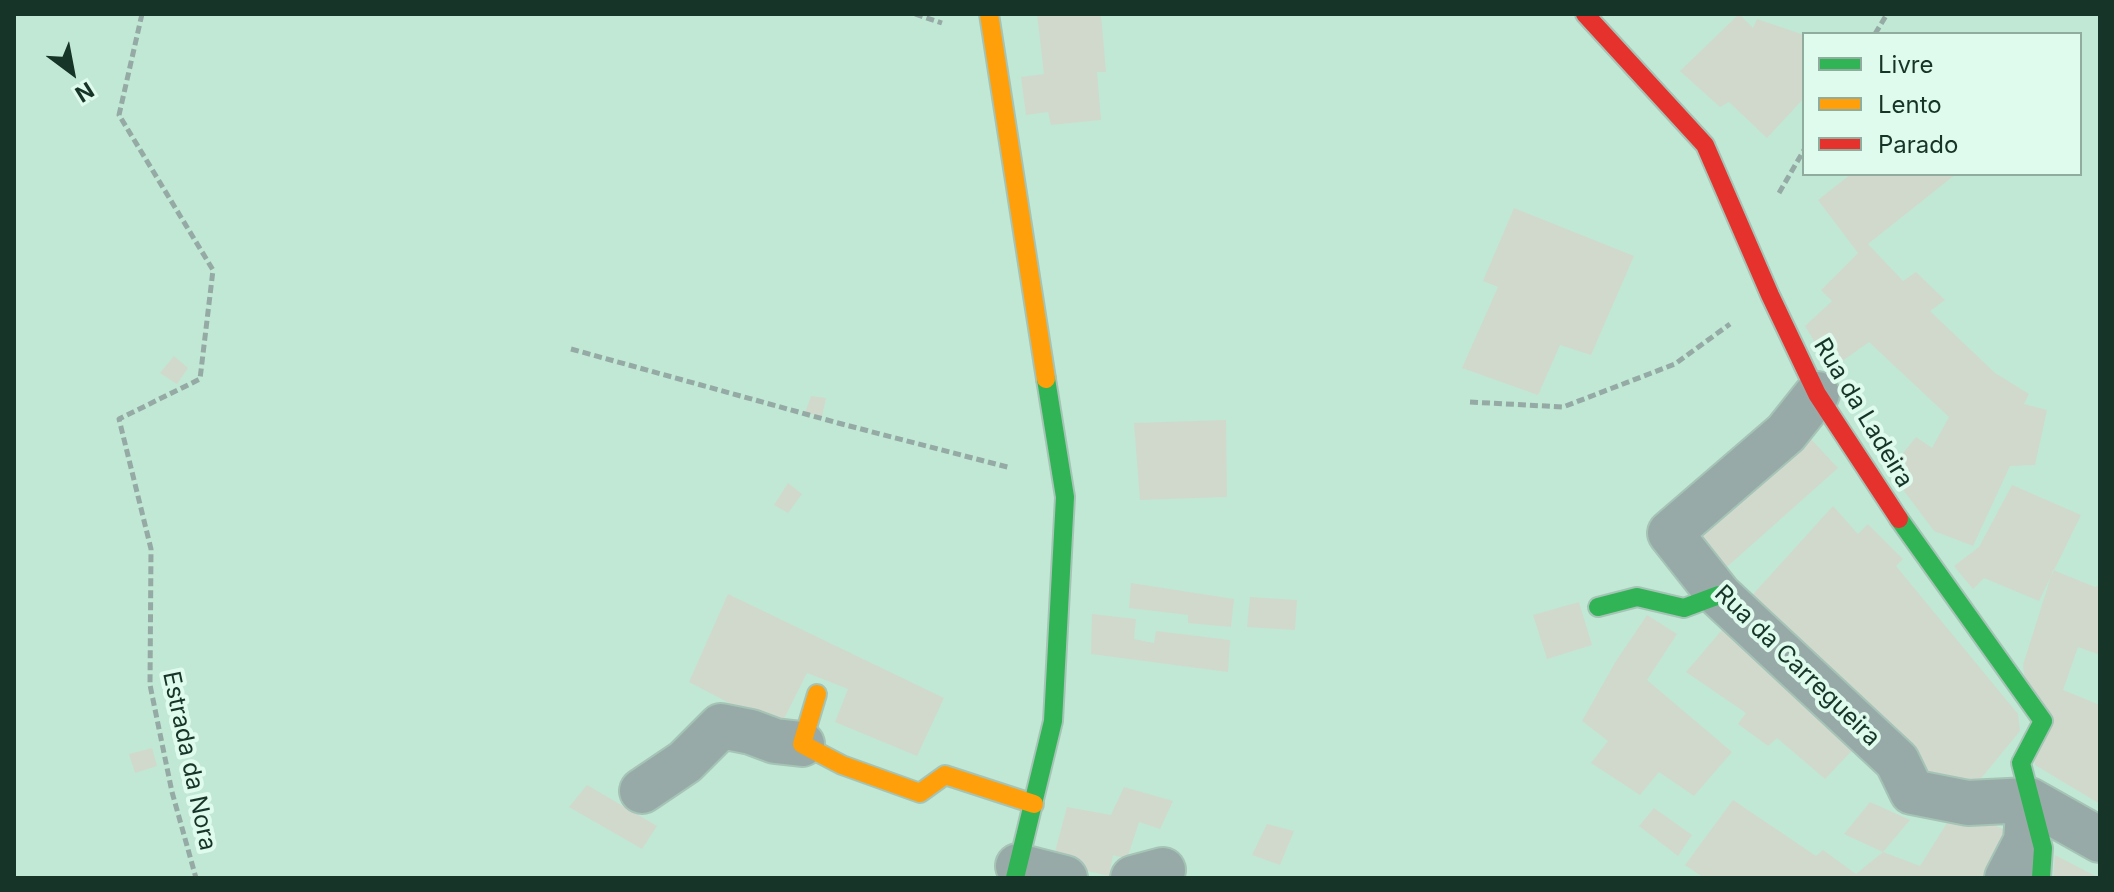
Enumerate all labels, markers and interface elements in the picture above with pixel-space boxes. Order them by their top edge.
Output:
north arrow [32,32,112,112]
legend [1802,32,2082,176]
text: Livre [1878,50,1934,79]
text: N [71,77,99,108]
text: Lento [1878,90,1942,119]
text: Parado [1878,130,1958,159]
street label: Rua da Ladeira [1807,333,1919,493]
street label: Rua da Carregueira [1708,580,1886,752]
street label: Estrada da Nora [156,669,222,853]

